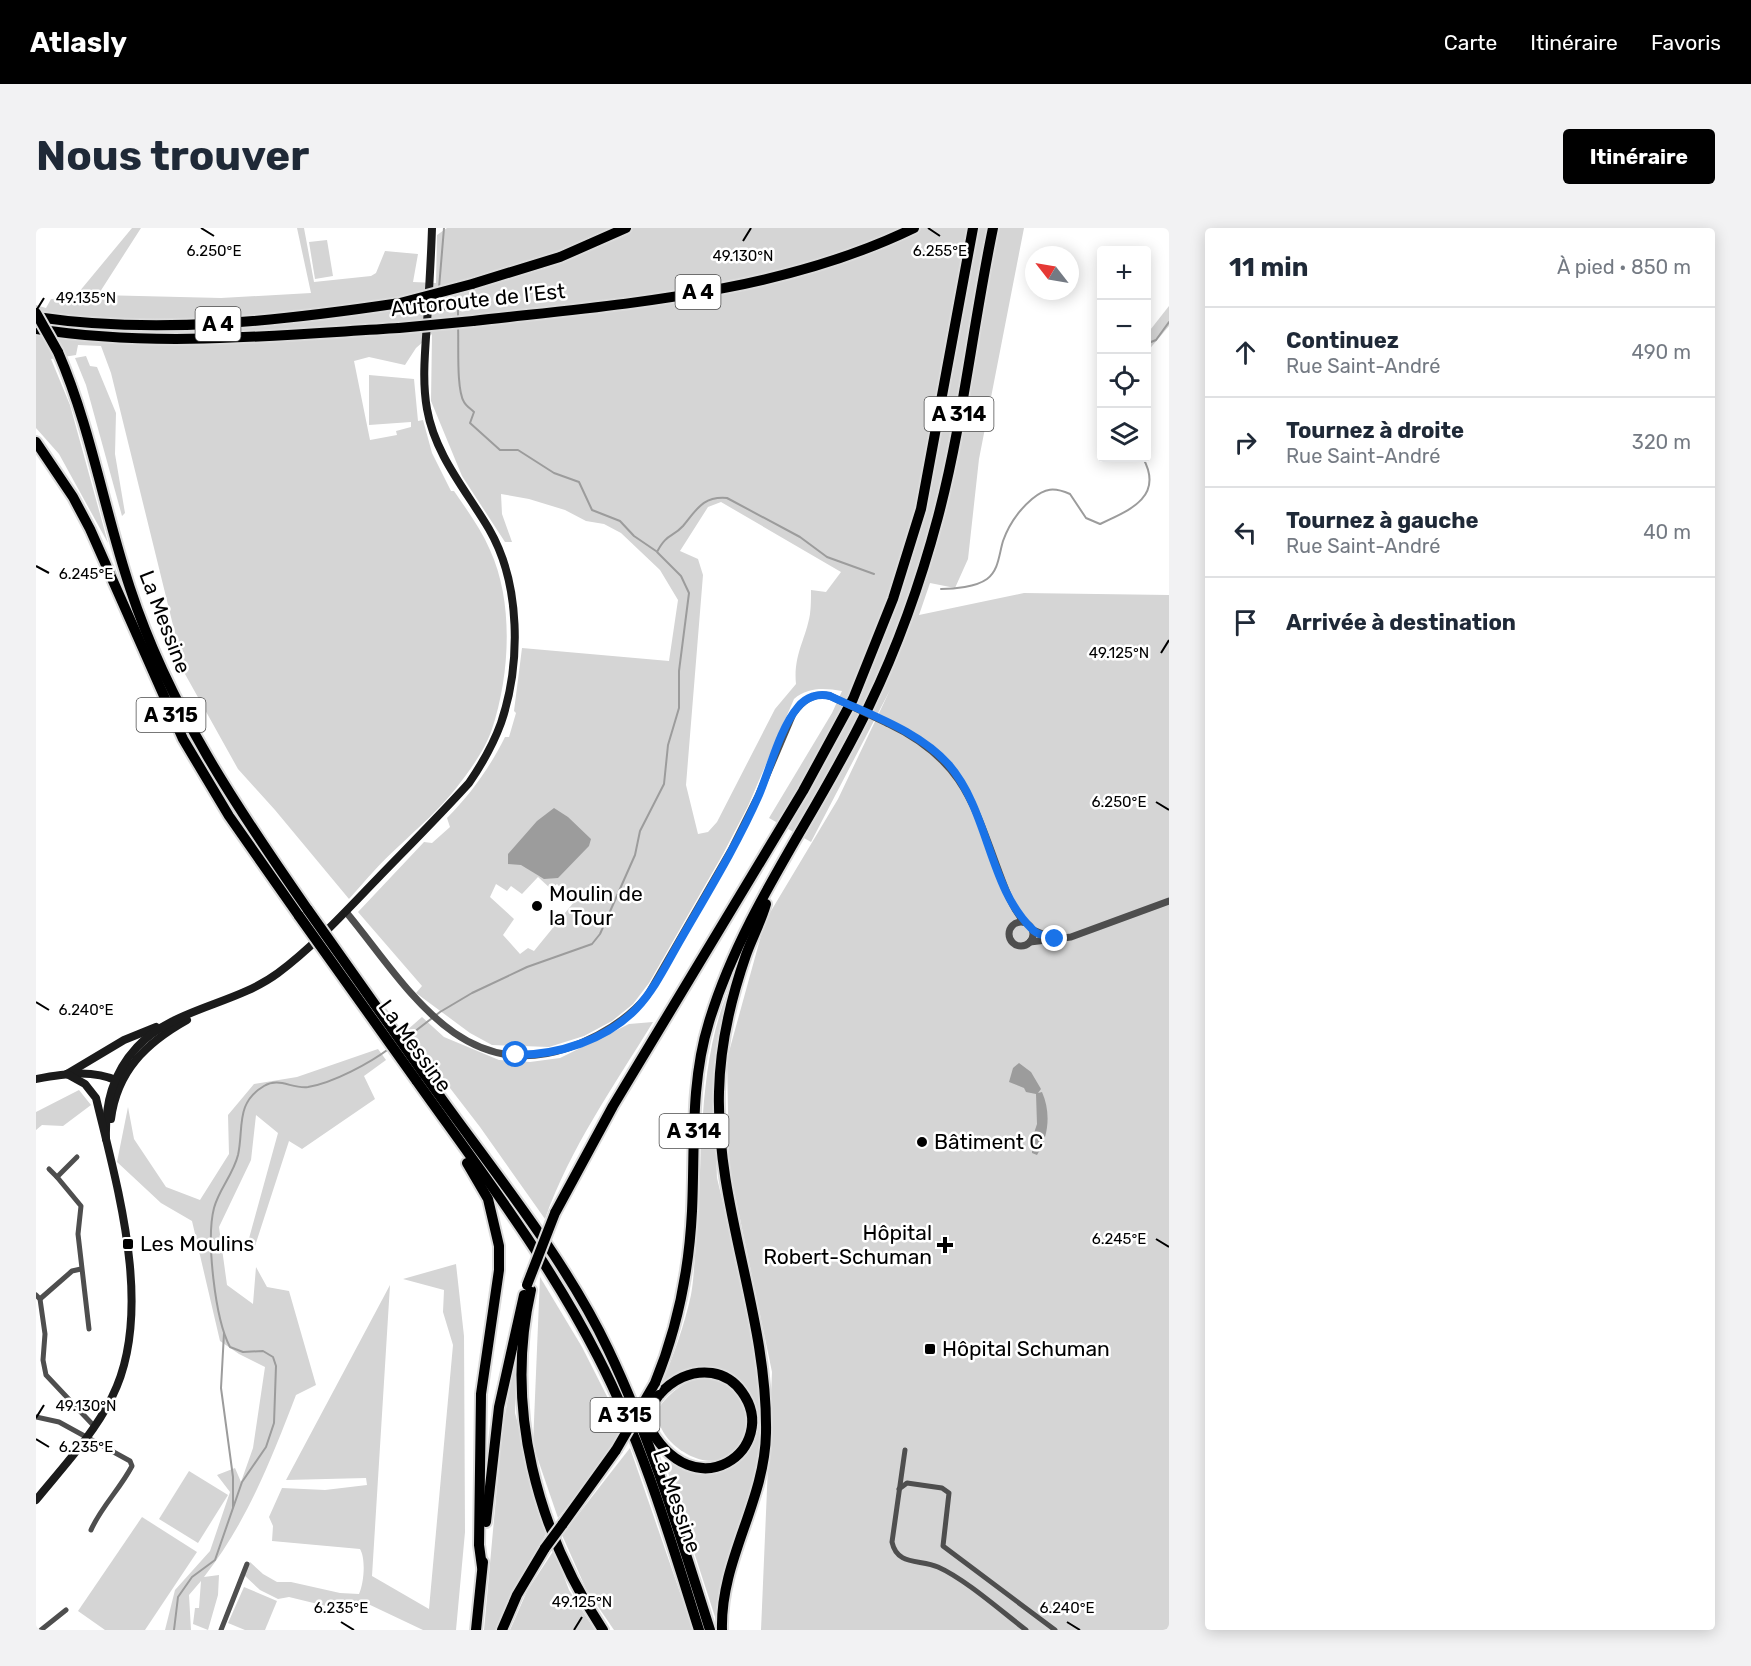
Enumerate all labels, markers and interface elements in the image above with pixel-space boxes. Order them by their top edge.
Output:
text: Atlasly [30,26,127,59]
text: Carte [1444,30,1497,55]
text: Itinéraire [1530,30,1618,55]
text: Favoris [1651,30,1721,55]
button: Itinéraire [1563,129,1715,184]
text: Nous trouver [36,131,309,181]
text: 6.250°E [187,242,241,260]
text: 6.255°E [913,242,967,260]
north arrow [1025,246,1079,300]
map controls [1097,246,1151,462]
button: + [1097,246,1151,300]
text: 49.130°N [712,247,774,265]
text: 11 min [1229,252,1308,283]
text: À pied · 850 m [1557,255,1691,279]
road number: A 4 [676,275,720,309]
street label: Autoroute de l’Est [389,278,566,321]
text: 49.135°N [56,289,116,307]
button: − [1097,300,1151,354]
road number: A 4 [196,307,240,341]
text: Continuez [1286,327,1399,354]
icon: ahead [1229,336,1262,369]
text: 490 m [1632,340,1691,364]
button: locate [1097,354,1151,408]
text: Rue Saint-André [1286,354,1440,378]
road number: A 314 [924,397,994,431]
button: layers [1097,408,1151,462]
text: Tournez à droite [1286,417,1464,444]
icon: right [1229,426,1262,459]
text: 320 m [1632,430,1691,454]
text: Rue Saint-André [1286,444,1440,468]
text: Tournez à gauche [1286,507,1479,534]
icon: left [1229,516,1262,549]
text: 40 m [1643,520,1691,544]
text: Rue Saint-André [1286,534,1440,558]
text: 6.245°E [59,565,113,583]
street label: La Messine [134,567,196,677]
icon: arrive [1229,606,1262,639]
text: Arrivée à destination [1286,609,1516,636]
text: 49.125°N [1089,644,1149,662]
road number: A 315 [136,698,206,732]
text: 6.250°E [1092,793,1146,811]
place label: Moulin de la Tour [549,881,643,930]
marker: Moulin de la Tour [530,899,544,913]
route end [1041,925,1067,951]
street label: La Messine [374,995,457,1097]
text: 6.240°E [58,1001,114,1019]
route start [502,1041,528,1067]
road number: A 314 [660,1114,728,1148]
place label: Bâtiment C [934,1129,1043,1154]
marker: Bâtiment C [915,1135,929,1149]
place label: Hôpital Robert-Schuman [763,1220,932,1269]
text: 6.245°E [1092,1230,1146,1248]
place label: Les Moulins [140,1231,254,1256]
marker: Hôpital Robert-Schuman [936,1236,954,1254]
marker: Les Moulins [121,1237,135,1251]
place label: Hôpital Schuman [942,1336,1110,1361]
marker: Hôpital Schuman [923,1342,937,1356]
text: 49.130°N [55,1397,117,1415]
road number: A 315 [590,1398,660,1432]
text: 6.235°E [59,1438,113,1456]
street label: La Messine [648,1446,707,1556]
text: 49.125°N [552,1593,612,1611]
text: 6.235°E [314,1599,368,1617]
text: 6.240°E [1039,1599,1095,1617]

